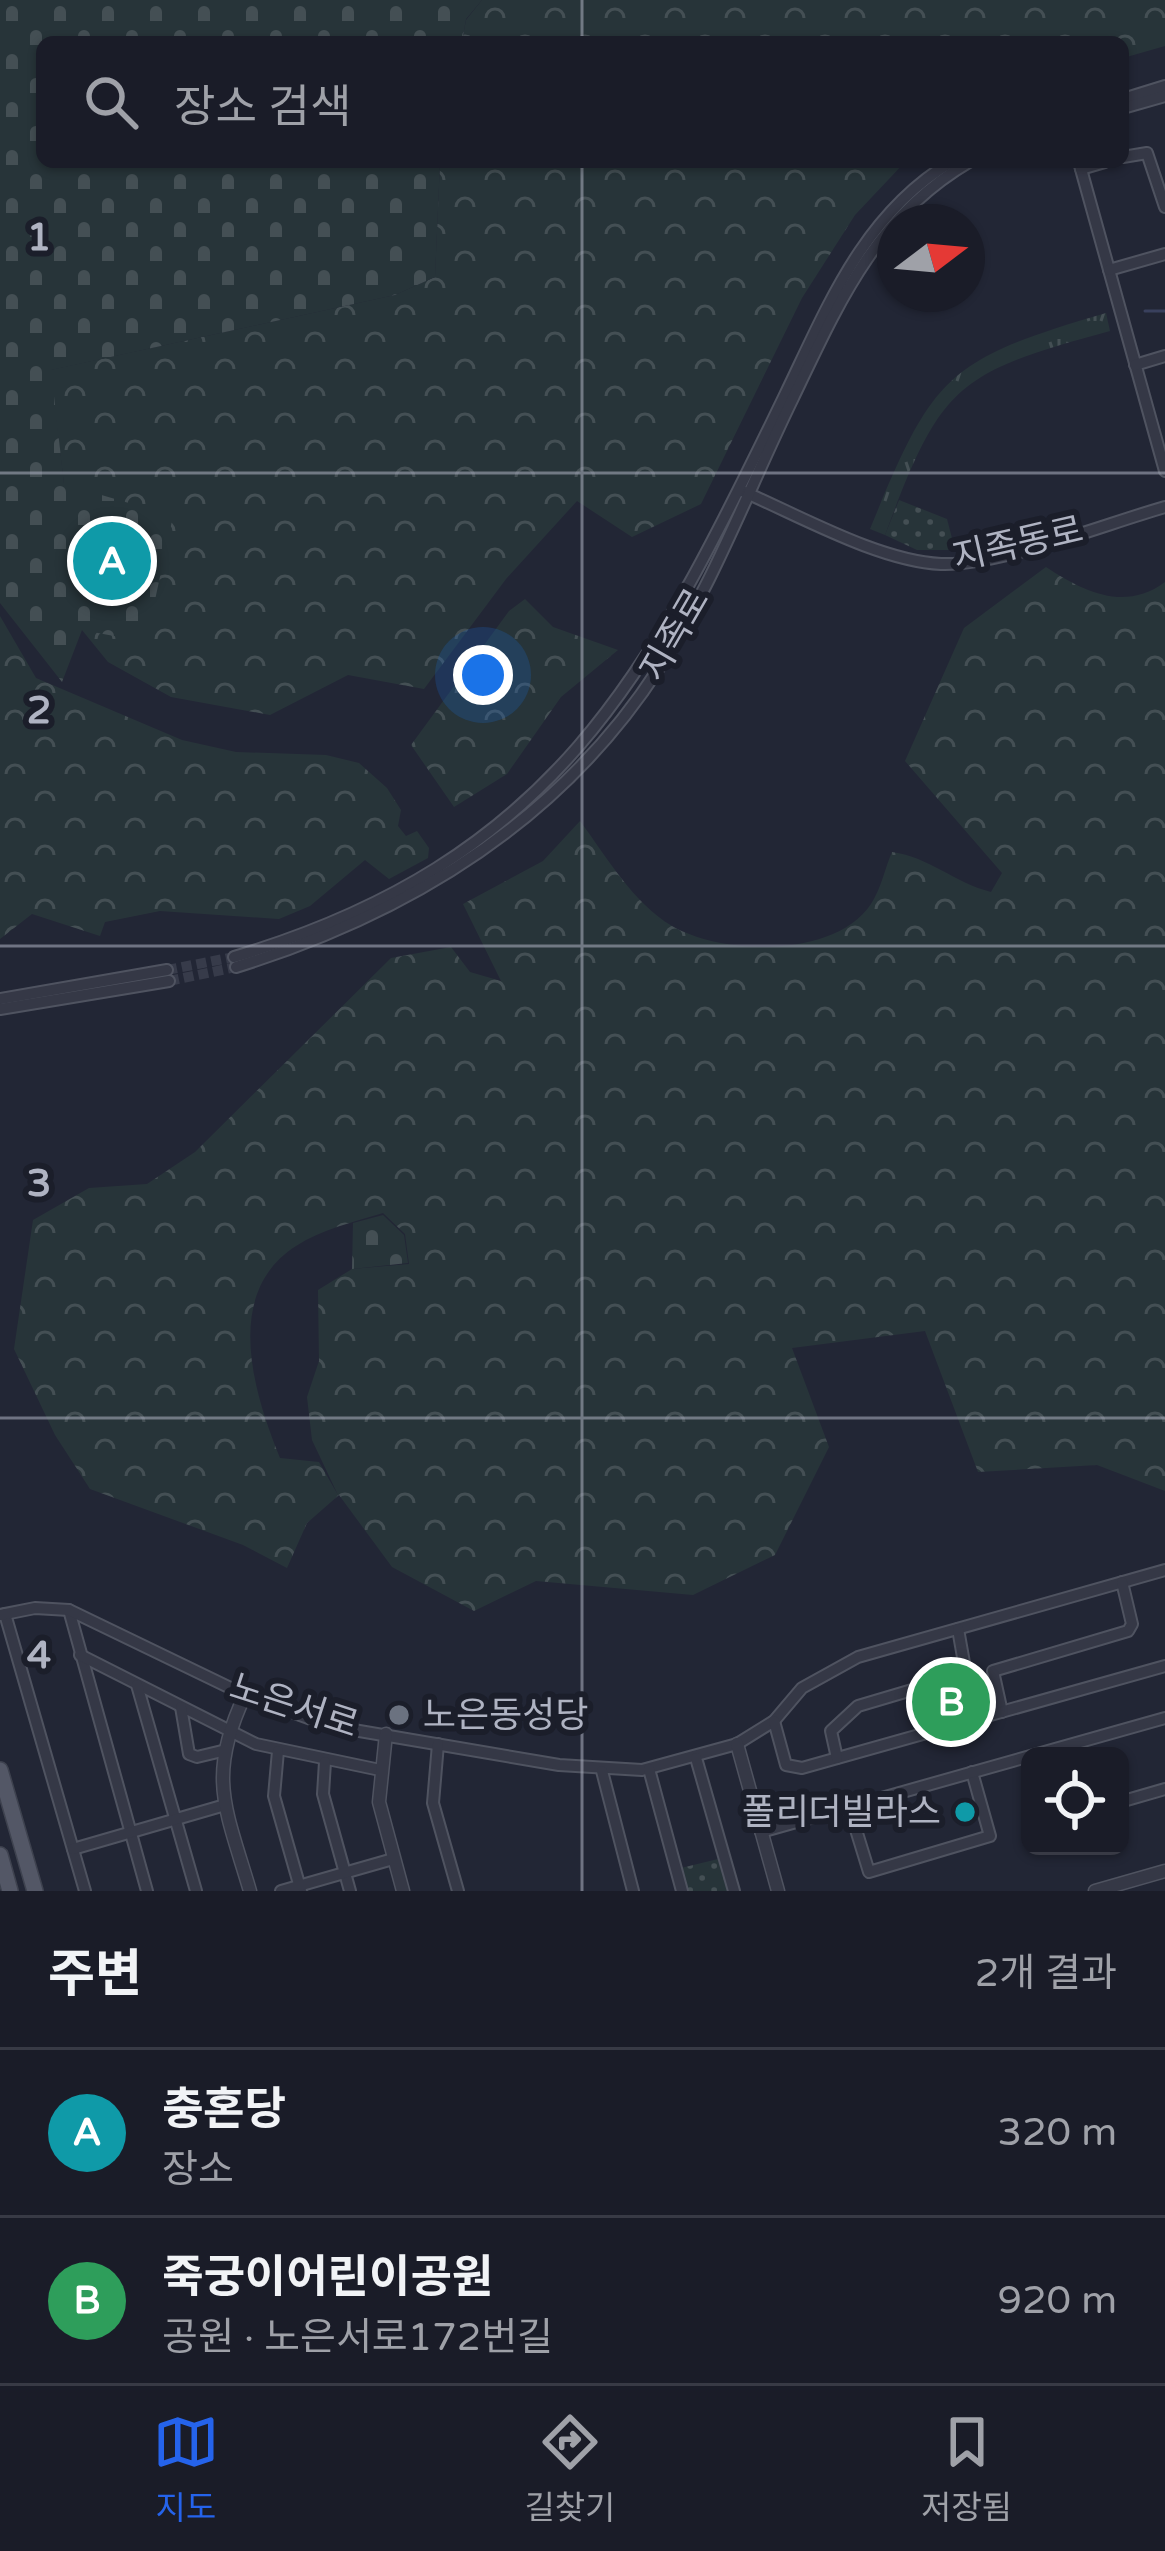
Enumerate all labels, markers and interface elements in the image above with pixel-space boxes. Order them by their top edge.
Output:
search box [36,36,1129,168]
icon: search [78,69,144,135]
text: 장소 검색 [174,81,351,135]
north arrow [877,204,985,312]
text: 1 [27,214,51,261]
street label: 지족동로 [949,508,1087,580]
pin: A [73,516,151,606]
street label: 지족로 [632,581,718,689]
your location [453,645,513,705]
text: 2 [27,687,51,734]
text: 3 [27,1160,51,1207]
text: 4 [27,1632,51,1679]
pin: B [912,1657,990,1747]
street label: 노은서로 [224,1665,364,1747]
place label: 노은동성당 [423,1694,589,1737]
marker: 노은동성당 [386,1702,412,1728]
map controls [1021,1747,1129,1855]
button: locate [1021,1747,1129,1855]
place label: 폴리더빌라스 [742,1791,941,1834]
marker: 폴리더빌라스 [952,1799,978,1825]
text: 주변 [48,1944,142,2006]
text: 2개 결과 [975,1950,1117,1997]
text: 충혼당 [162,2083,286,2137]
text: A [72,2109,102,2156]
text: 320 m [998,2109,1117,2156]
text: 장소 [162,2146,234,2193]
text: 죽궁이어린이공원 [162,2251,493,2305]
text: B [73,2277,101,2324]
text: 920 m [998,2277,1117,2324]
text: 공원 · 노은서로172번길 [162,2314,553,2361]
tab: 지도 [153,2409,219,2529]
tab: 길찾기 [524,2409,615,2529]
tab: 저장됨 [921,2409,1012,2529]

